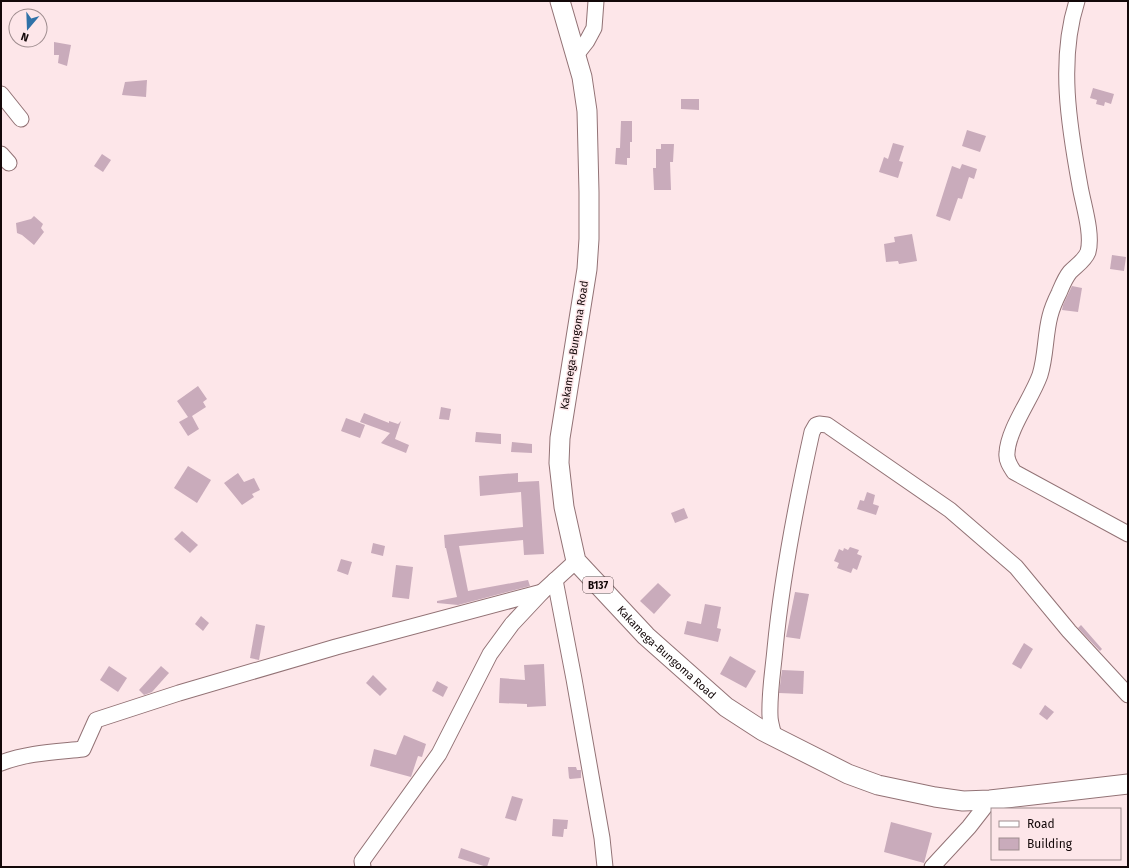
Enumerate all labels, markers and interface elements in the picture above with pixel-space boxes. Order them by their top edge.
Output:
north arrow [8,8,48,48]
text: N [19,30,30,44]
street label: Kakamega-Bungoma Road [558,280,591,410]
road number: B137 [583,577,613,593]
street label: Kakamega-Bungoma Road [614,603,718,702]
legend [991,808,1121,860]
text: Road [1027,817,1055,831]
text: Building [1027,837,1073,851]

